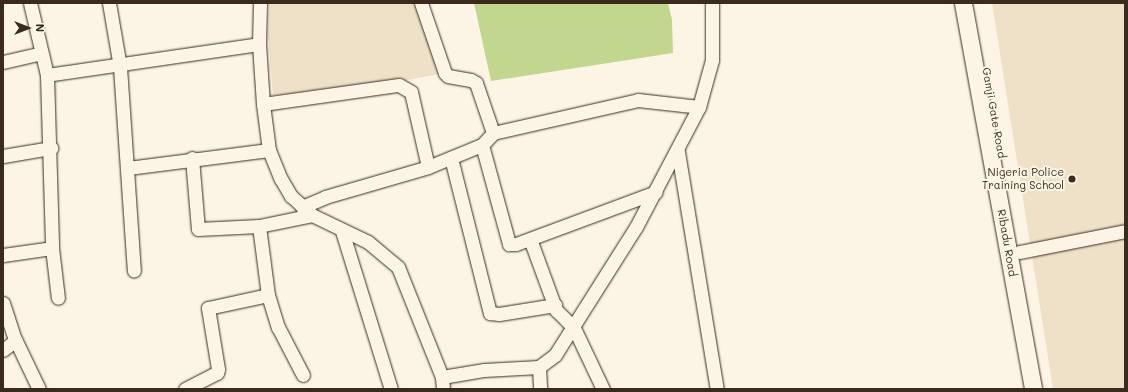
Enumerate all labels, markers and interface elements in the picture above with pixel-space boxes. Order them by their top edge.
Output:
north arrow [8,8,48,48]
text: N [33,24,48,32]
street label: Gamji Gate Road [980,67,1008,159]
place label: Nigeria Police Training School [982,166,1064,192]
marker: Nigeria Police Training School [1067,174,1077,184]
street label: Ribadu Road [995,208,1019,278]

